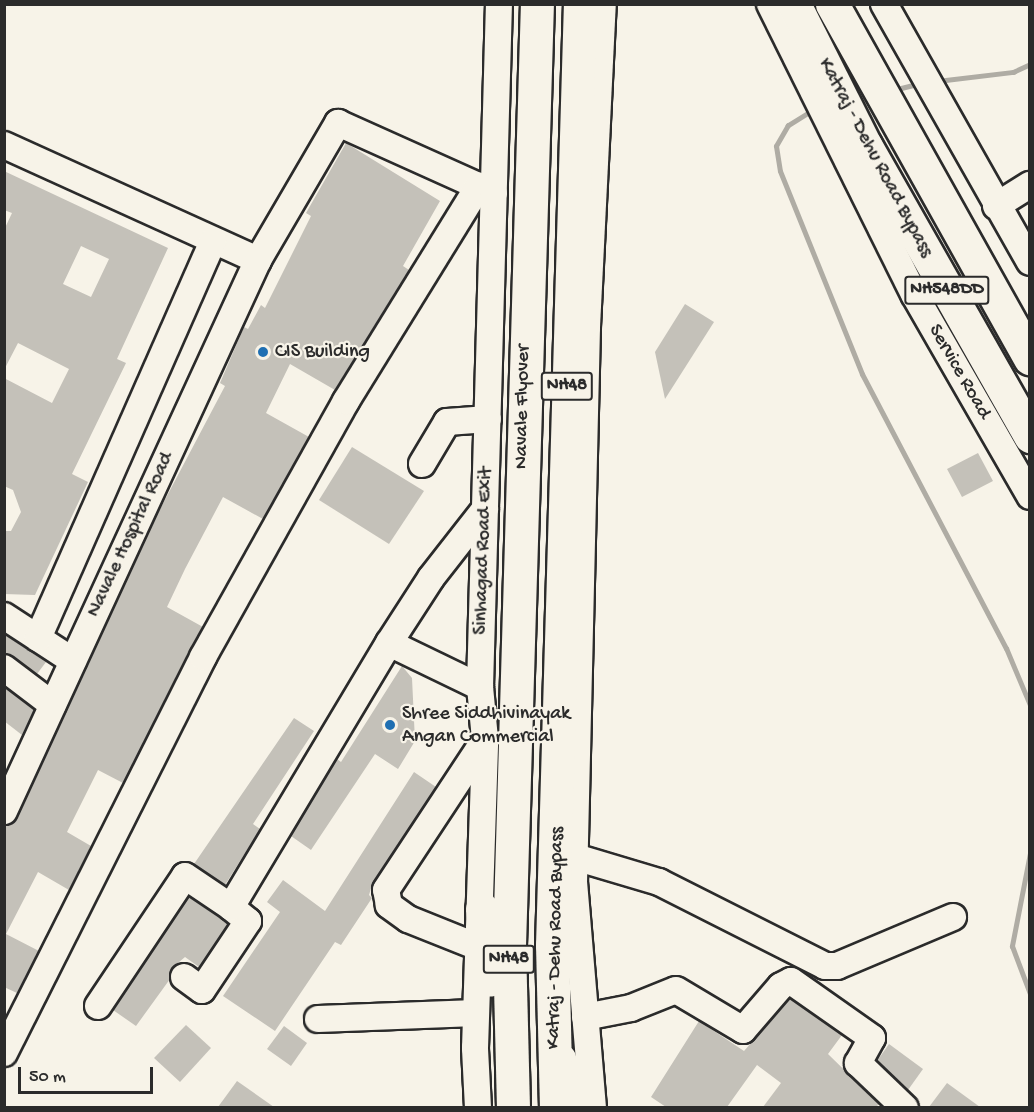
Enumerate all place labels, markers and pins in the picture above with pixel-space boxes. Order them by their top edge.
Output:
place label: CIS Building [275,340,370,364]
marker: CIS Building [256,345,270,359]
place label: Shree Siddhivinayak Angan Commercial [402,702,570,749]
marker: Shree Siddhivinayak Angan Commercial [383,718,397,732]

